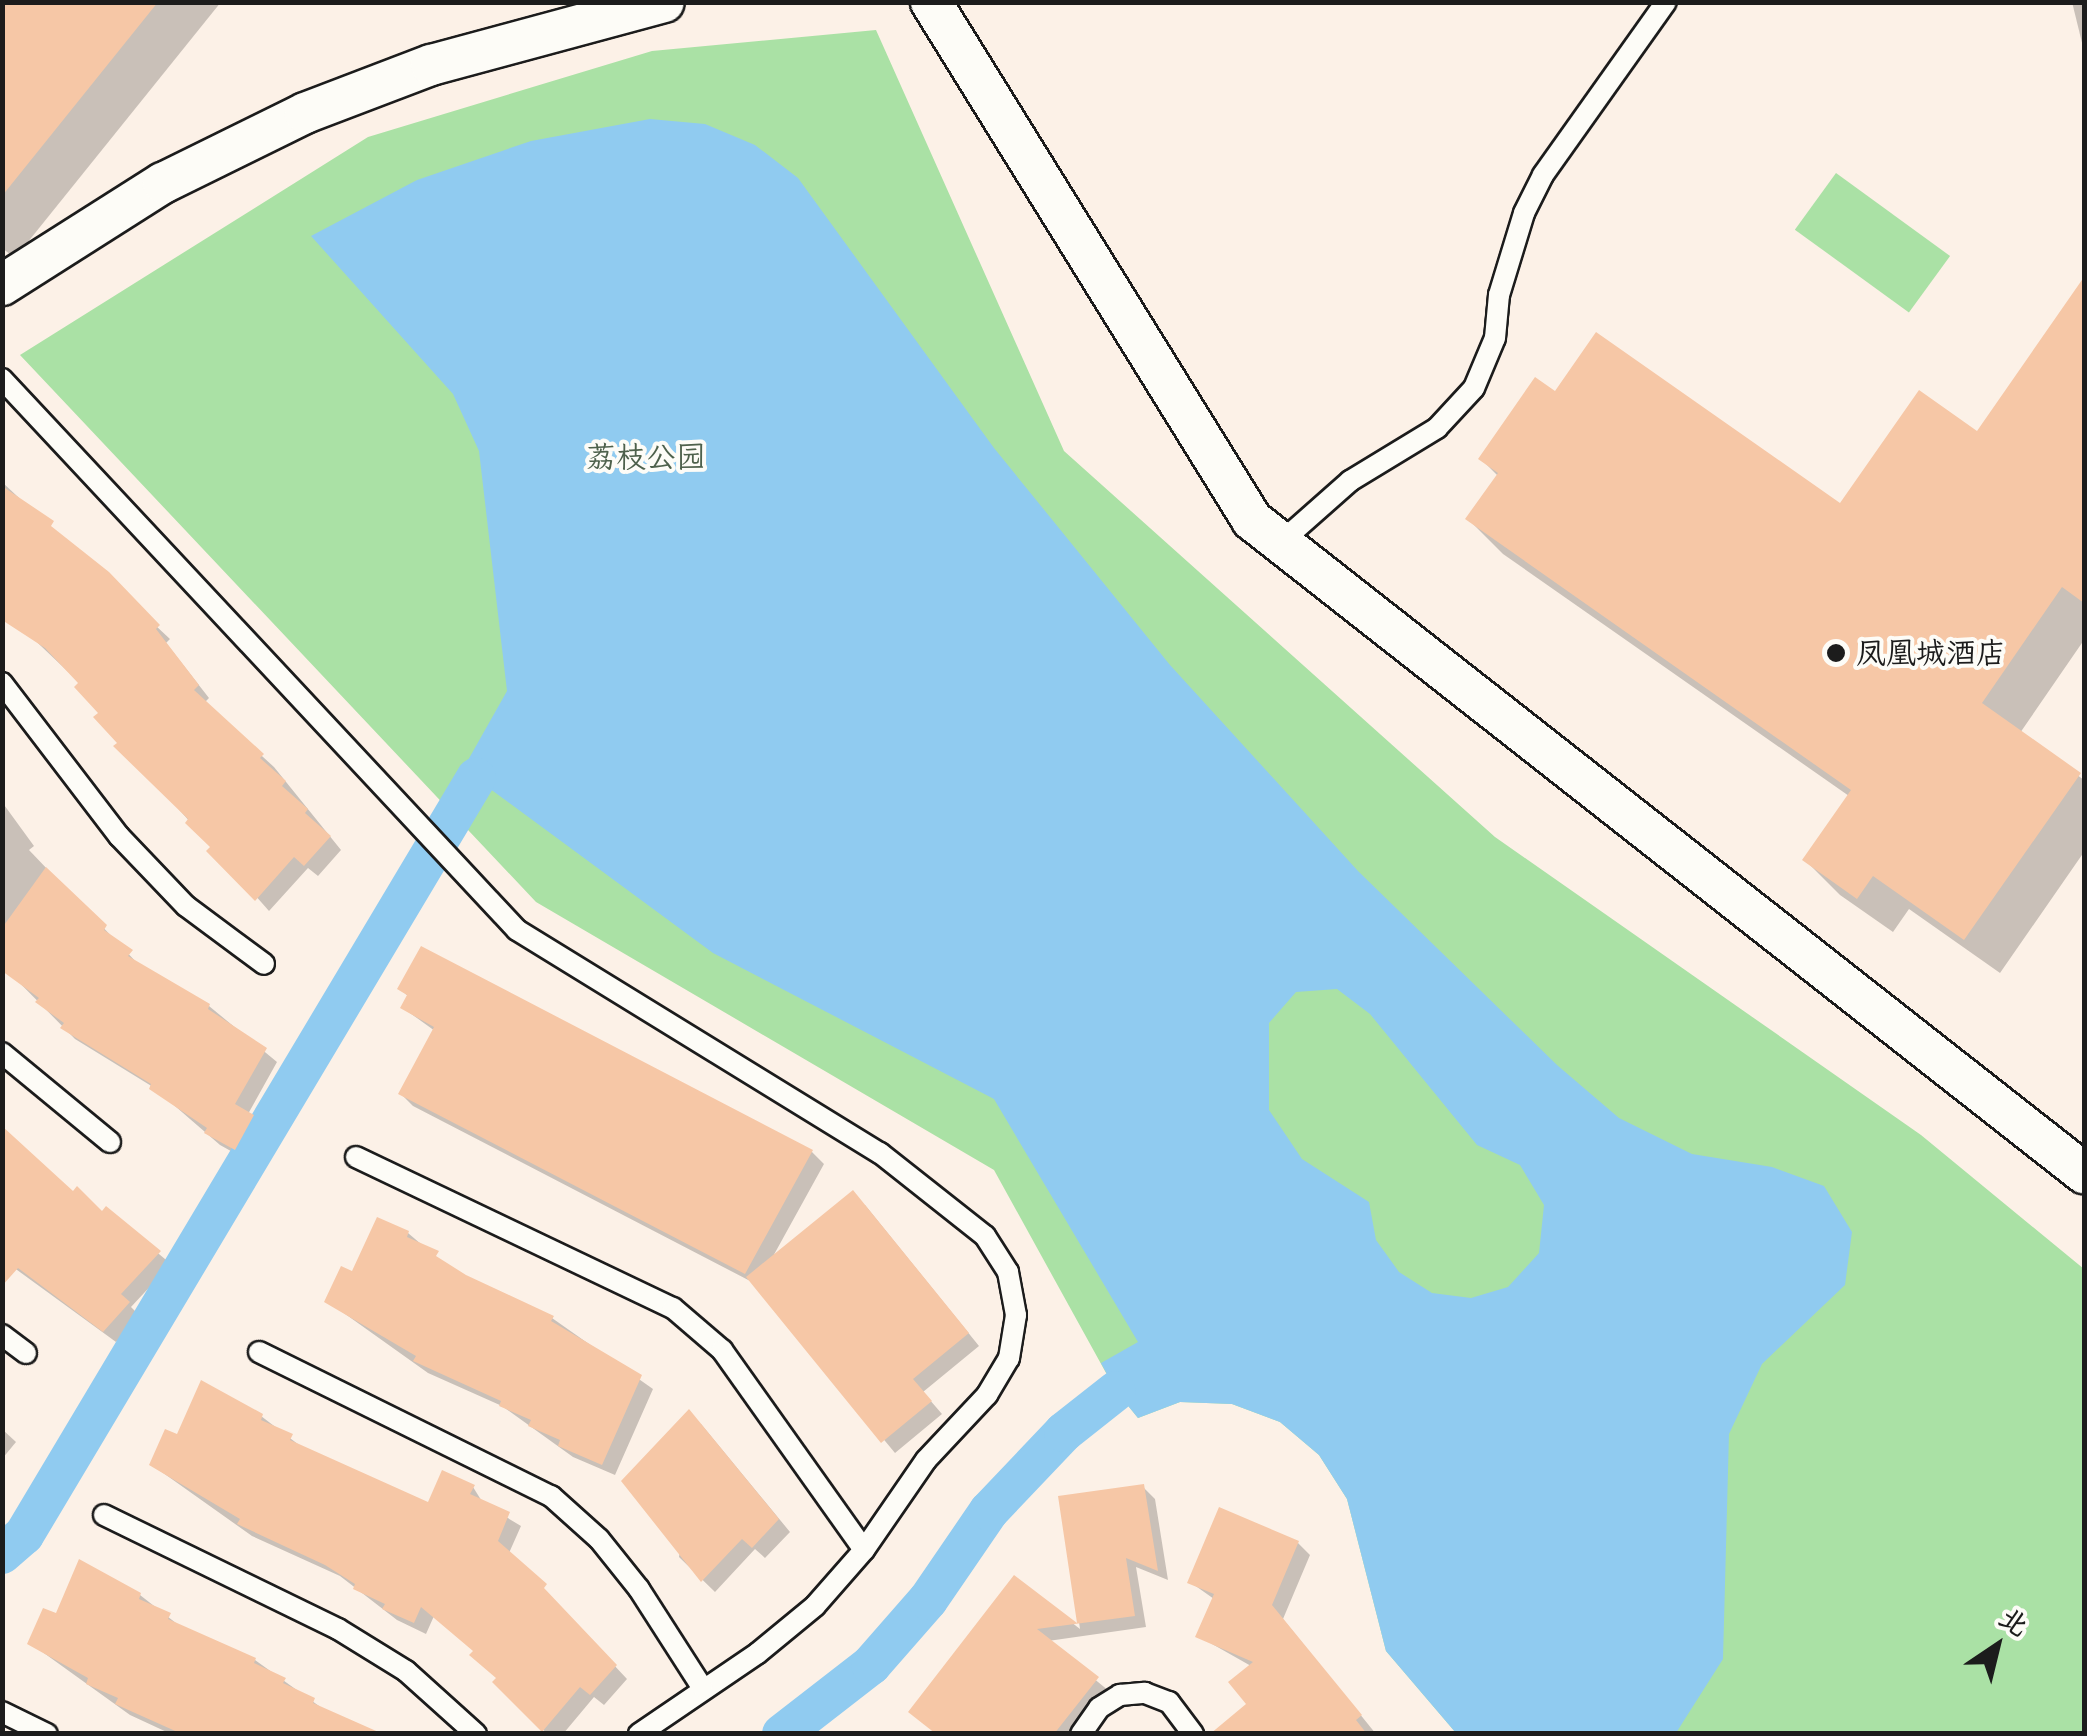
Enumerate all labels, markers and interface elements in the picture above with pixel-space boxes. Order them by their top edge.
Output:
park label: 荔枝公园 [586,439,706,475]
place label: 凤凰城酒店 [1856,635,2006,671]
marker: 凤凰城酒店 [1825,642,1847,664]
north arrow [1947,1596,2047,1696]
text: 北 [1992,1598,2037,1645]

